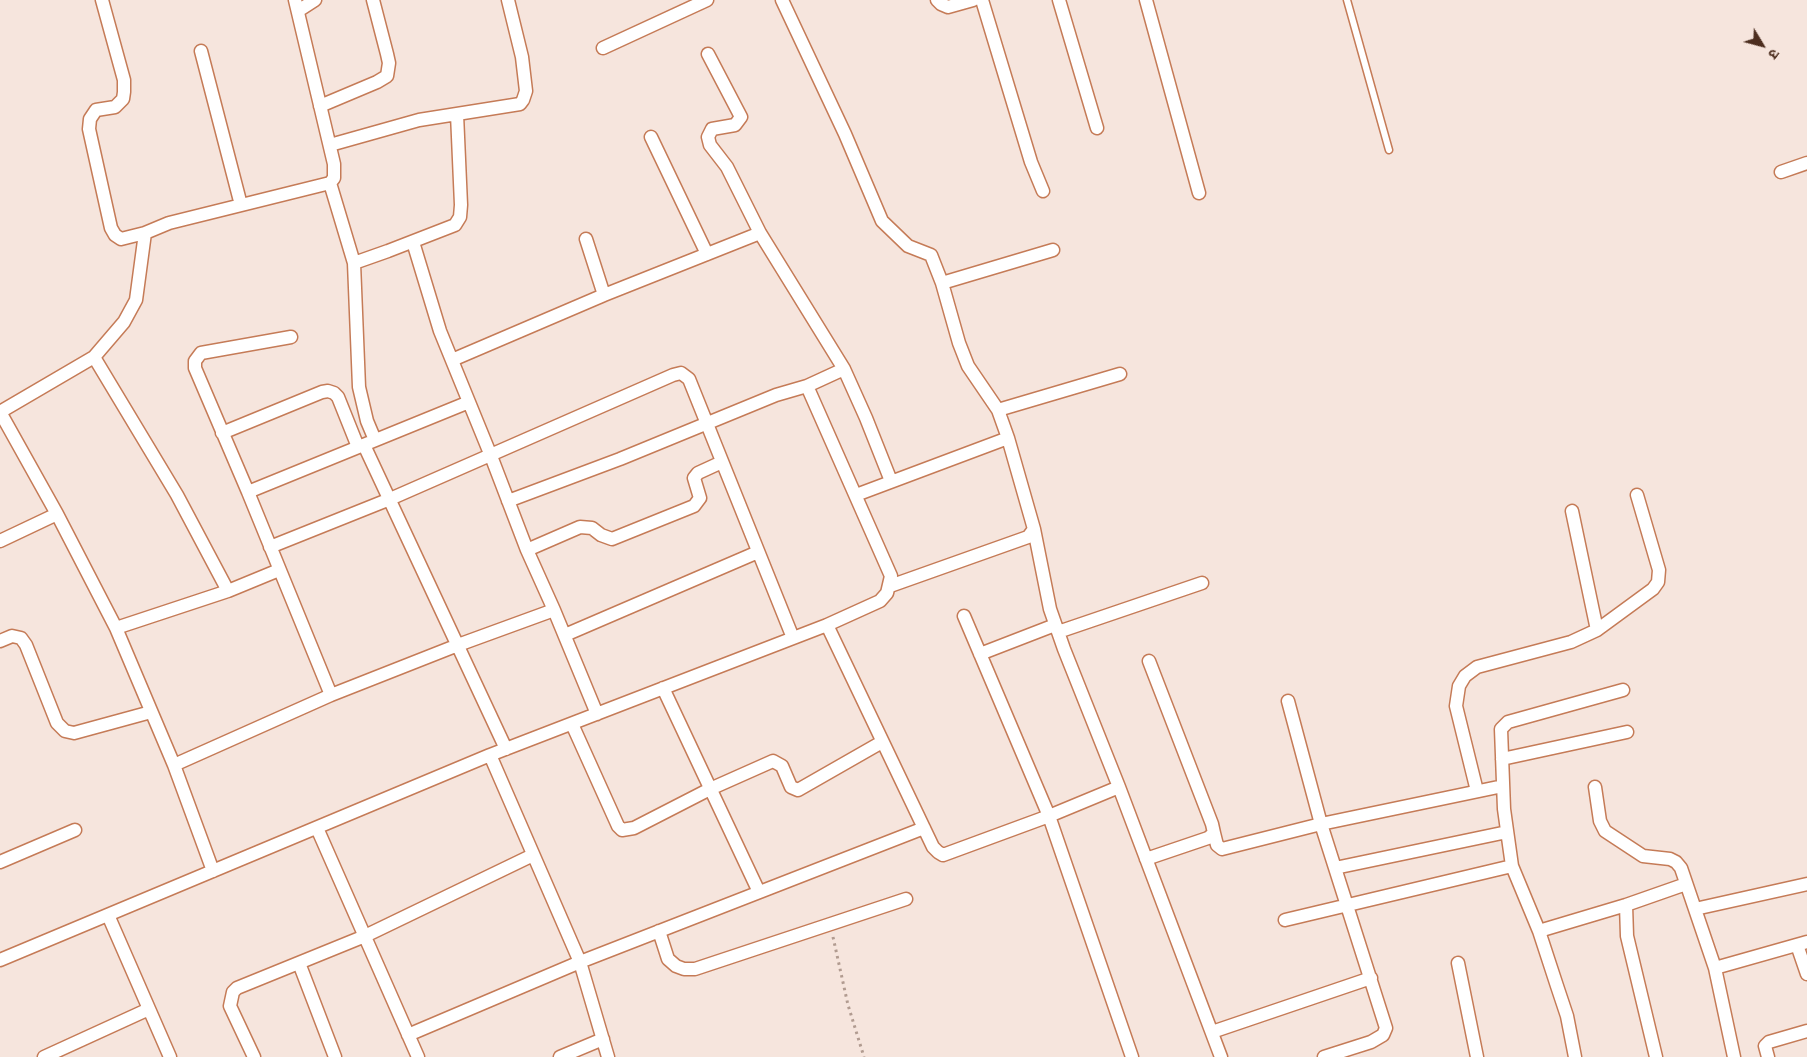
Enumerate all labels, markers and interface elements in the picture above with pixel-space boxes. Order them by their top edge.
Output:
north arrow [1737,20,1787,70]
text: उ [1765,46,1784,63]

